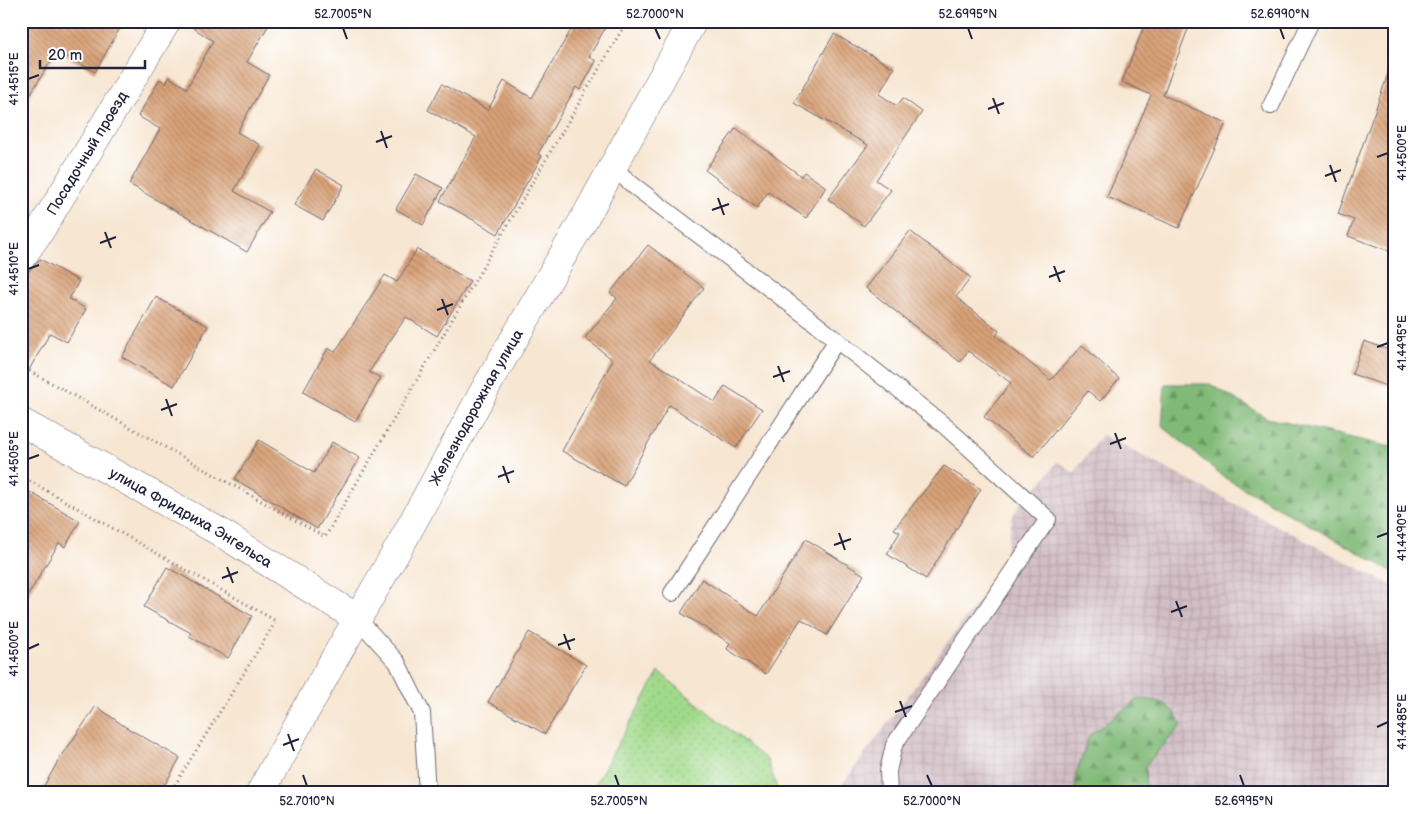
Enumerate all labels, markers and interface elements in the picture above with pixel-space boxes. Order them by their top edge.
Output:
text: 52.7005°N [314,7,372,22]
text: 52.7000°N [626,7,684,22]
text: 52.6995°N [939,7,997,22]
text: 52.6990°N [1250,7,1310,22]
scale bar [40,38,145,70]
text: 20 m [48,46,82,65]
text: 41.4515°E [7,52,22,106]
street label: Посадочный проезд [43,88,132,219]
text: 41.4500°E [1395,125,1410,181]
text: 41.4510°E [7,242,22,296]
text: 41.4495°E [1395,315,1410,371]
street label: Железнодорожная улица [425,326,528,489]
text: 41.4505°E [7,431,22,487]
street label: улица Фридриха Энгельса [106,464,276,573]
text: 41.4490°E [1395,505,1410,561]
text: 41.4500°E [7,621,22,677]
text: 41.4485°E [1395,694,1410,750]
text: 52.7010°N [279,794,335,809]
text: 52.7005°N [590,794,648,809]
text: 52.7000°N [903,794,961,809]
text: 52.6995°N [1215,794,1273,809]

